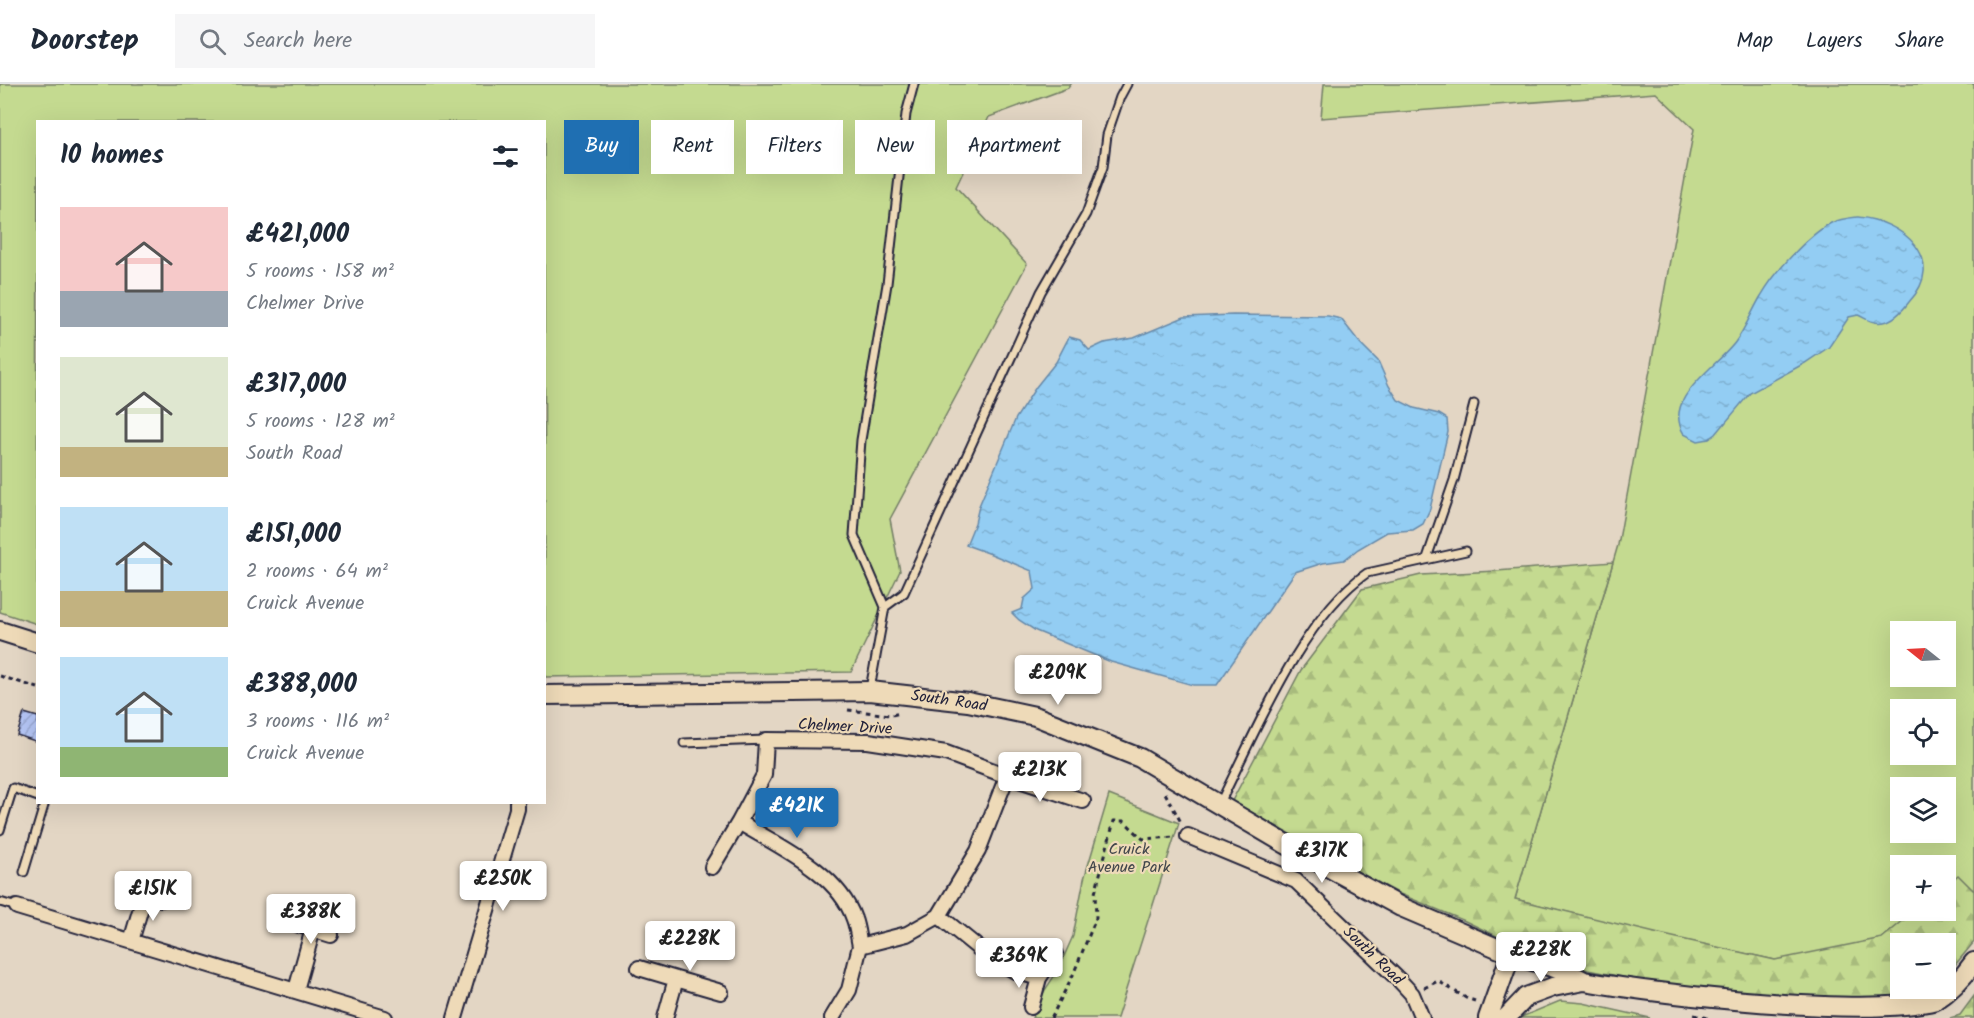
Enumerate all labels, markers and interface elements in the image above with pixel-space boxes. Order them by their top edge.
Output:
search box [175,14,595,68]
text: Doorstep [30,19,139,64]
text: Search here [244,24,352,59]
icon: search [196,25,229,58]
text: Map [1736,25,1773,58]
text: Layers [1806,25,1862,58]
text: Share [1895,25,1944,58]
chip: Buy [564,120,639,174]
chip: Rent [651,120,734,174]
chip: Filters [746,120,843,174]
chip: New [855,120,935,174]
chip: Apartment [947,120,1082,174]
text: 10 homes [60,135,164,177]
icon: filters [489,140,522,173]
text: £421,000 [246,214,349,256]
icon: home [108,231,180,303]
text: 5 rooms · 158 m² [246,256,394,288]
text: Chelmer Drive [246,288,364,320]
text: £317,000 [246,364,346,406]
icon: home [108,381,180,453]
text: 5 rooms · 128 m² [246,406,395,438]
text: South Road [246,438,342,470]
text: £151,000 [246,514,341,556]
icon: home [108,531,180,603]
text: 2 rooms · 64 m² [246,556,388,588]
text: Cruick Avenue [246,588,364,620]
north arrow [1890,621,1956,687]
map controls [1890,621,1956,999]
pin: £209K [1016,655,1100,706]
text: £209K [1029,658,1087,690]
text: £388,000 [246,664,357,706]
icon: home [108,681,180,753]
street label: South Road [909,683,990,719]
button: locate [1890,699,1956,765]
text: 3 rooms · 116 m² [246,706,389,738]
street label: Chelmer Drive [797,712,893,742]
text: Cruick Avenue [246,738,364,770]
pin: £213K [998,752,1082,803]
text: £213K [1012,755,1068,787]
button: layers [1890,777,1956,843]
pin: £421K [755,788,839,839]
text: £421K [769,791,825,823]
pin: £317K [1280,833,1364,884]
text: £317K [1295,836,1349,868]
park label: Cruick Avenue Park [1088,837,1171,880]
button: + [1890,855,1956,921]
pin: £250K [461,861,545,912]
text: £250K [474,864,532,896]
pin: £151K [111,871,195,922]
text: £151K [129,874,177,906]
pin: £388K [269,894,353,945]
text: £388K [280,897,342,929]
street label: South Road [1337,920,1410,992]
pin: £228K [648,921,732,972]
text: £228K [659,924,721,956]
pin: £228K [1499,932,1583,983]
button: − [1890,933,1956,999]
text: £228K [1510,935,1572,967]
pin: £369K [977,938,1061,989]
text: £369K [990,941,1048,973]

